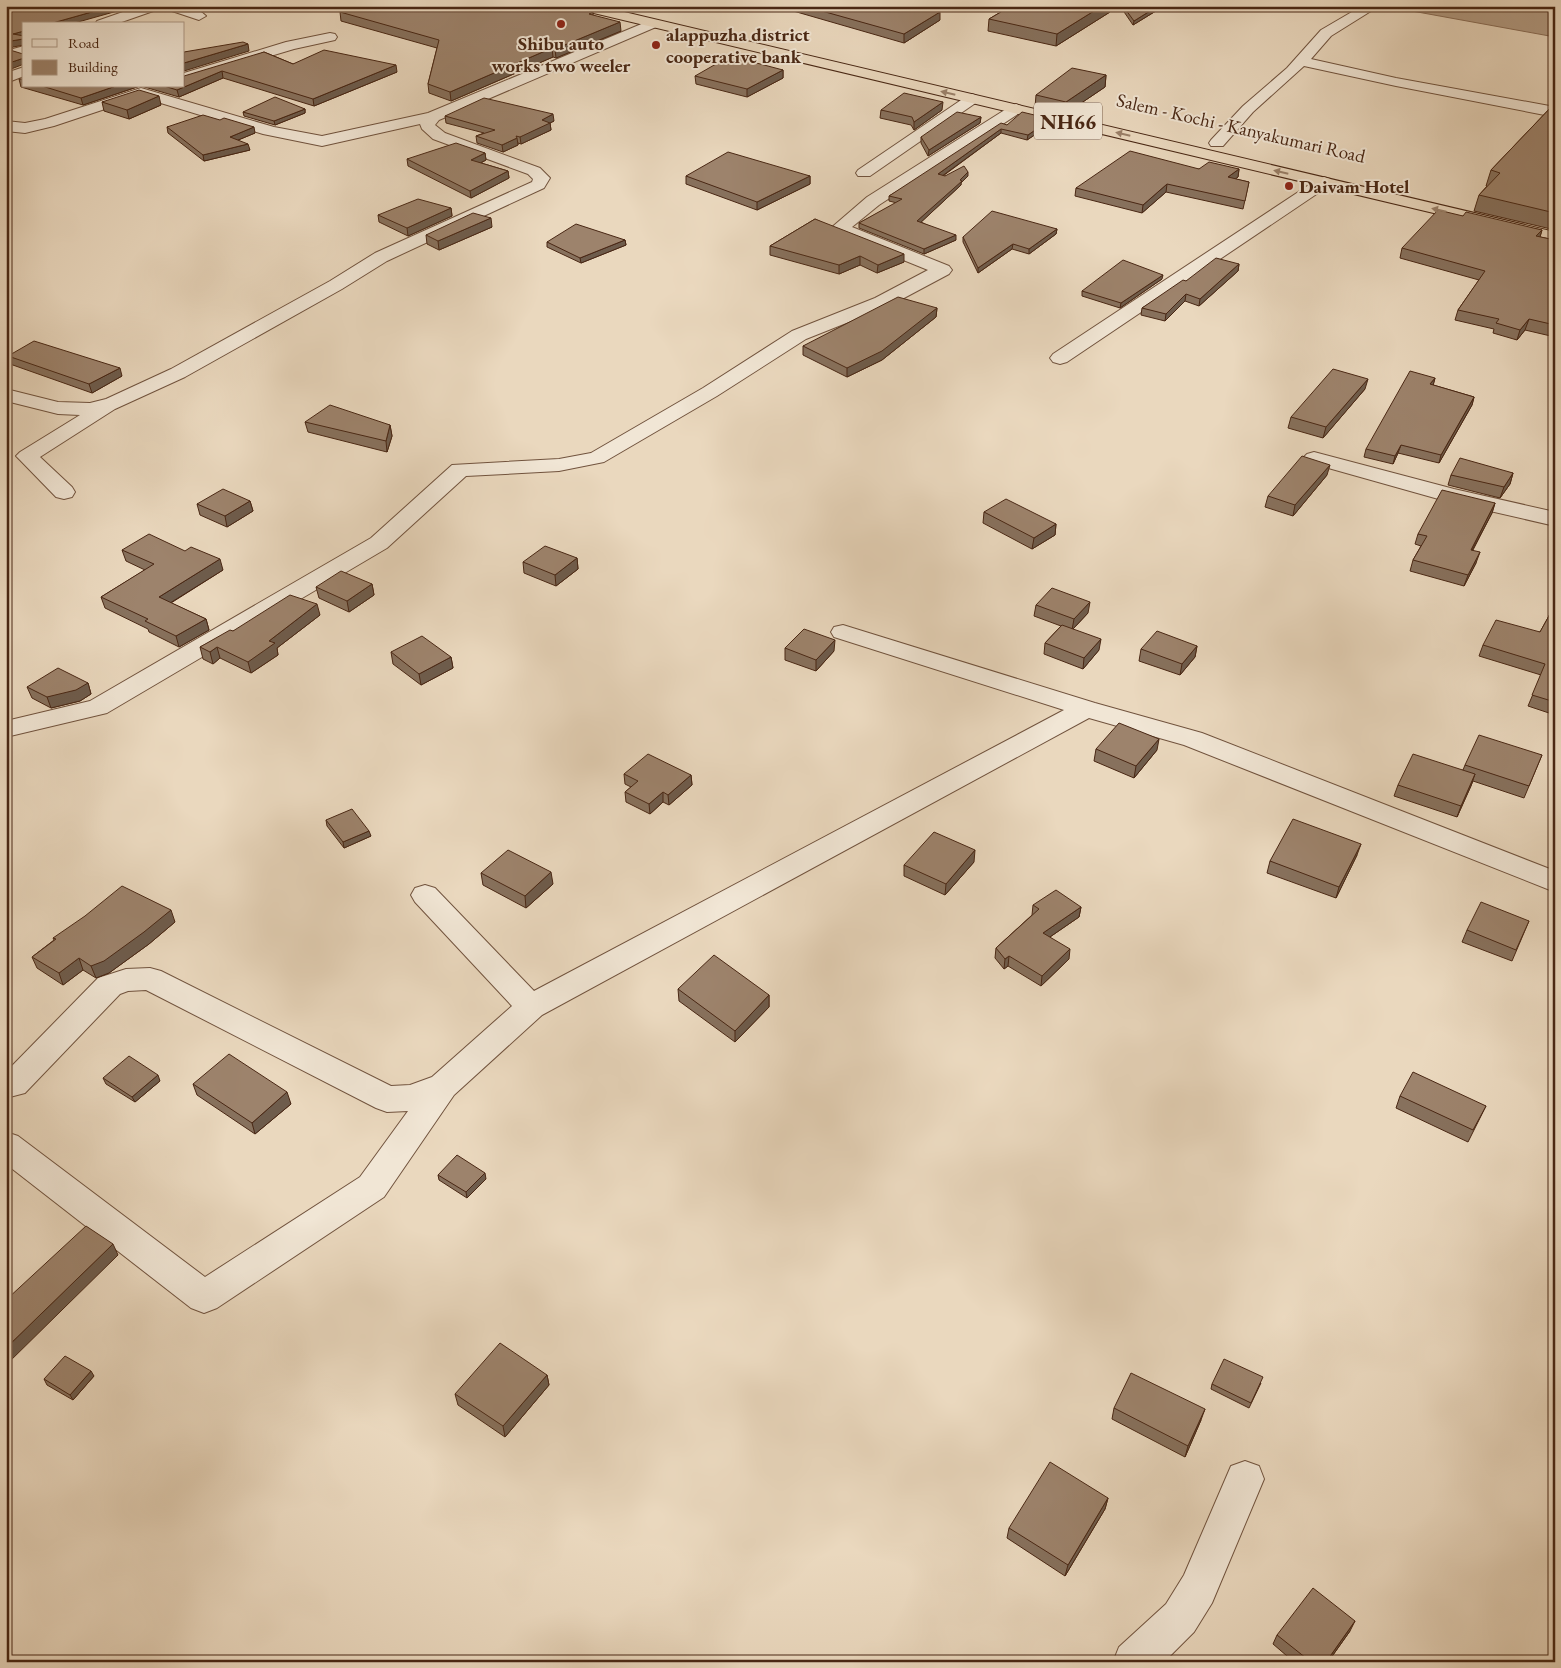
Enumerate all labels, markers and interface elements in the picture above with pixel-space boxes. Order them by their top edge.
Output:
marker: Shibu auto works two weeler [555,18,567,30]
legend [22,22,185,88]
place label: alappuzha district cooperative bank [666,22,810,69]
place label: Shibu auto works two weeler [492,31,631,78]
text: Road [68,33,100,52]
marker: alappuzha district cooperative bank [650,39,662,51]
text: Building [68,57,118,76]
street label: Salem - Kochi - Kanyakumari Road [1114,87,1368,169]
one-way arrow [940,89,955,97]
road number: NH66 [1034,102,1102,140]
one-way arrow [1116,130,1131,138]
one-way arrow [1274,168,1289,176]
place label: Daivam Hotel [1299,174,1410,199]
marker: Daivam Hotel [1283,180,1295,192]
one-way arrow [1432,206,1447,214]

